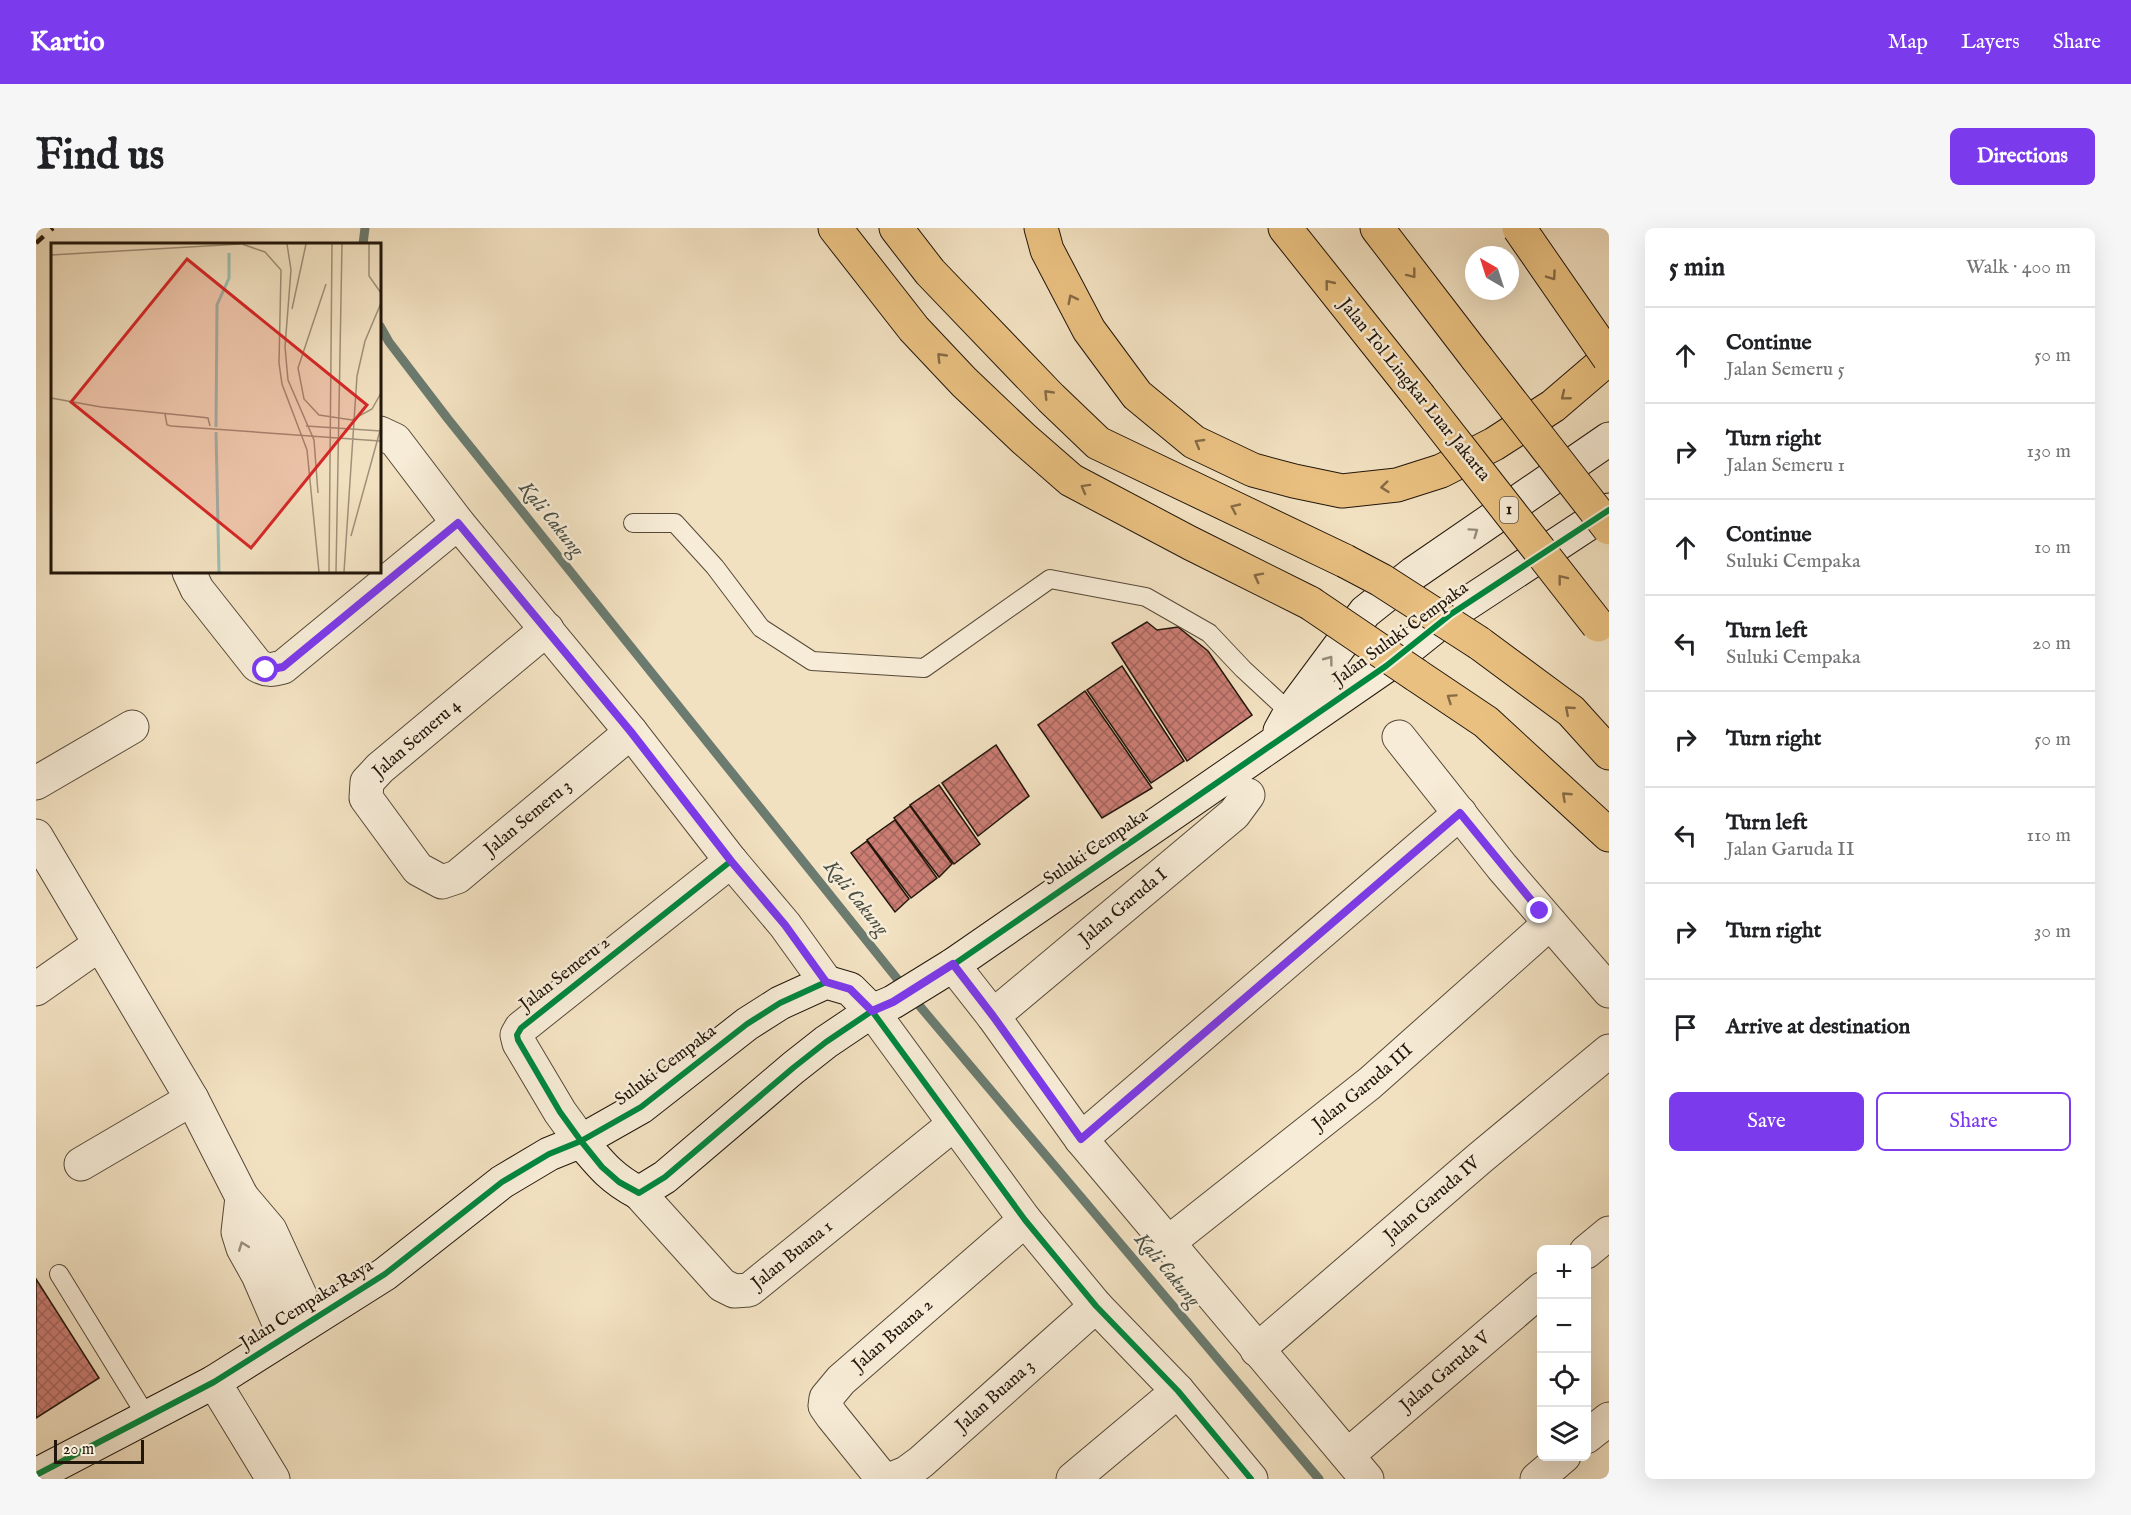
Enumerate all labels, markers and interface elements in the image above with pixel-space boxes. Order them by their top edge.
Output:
text: Kartio [30,25,105,60]
text: Map [1888,29,1928,56]
text: Layers [1961,29,2020,56]
text: Share [2053,29,2101,56]
button: Directions [1950,128,2095,185]
text: Find us [36,130,164,183]
inset map [51,243,381,573]
north arrow [1465,246,1519,300]
text: 5 min [1669,251,1725,284]
text: Walk · 400 m [1966,255,2071,280]
one-way arrow [1405,268,1416,279]
one-way arrow [1545,269,1556,280]
one-way arrow [1326,279,1337,290]
street label: Jalan Tol Lingkar Luar Jakarta [1332,292,1495,486]
one-way arrow [1068,294,1080,305]
text: Continue [1726,329,1812,357]
icon: ahead [1669,339,1702,372]
text: 50 m [2034,343,2071,368]
one-way arrow [937,354,948,365]
text: Jalan Semeru 5 [1726,357,1845,382]
one-way arrow [1561,389,1572,400]
one-way arrow [1044,391,1055,402]
text: Turn right [1726,425,1821,453]
icon: right [1669,435,1702,468]
one-way arrow [1195,439,1205,450]
text: 130 m [2026,439,2071,464]
text: Jalan Semeru 1 [1726,453,1845,478]
water label: Kali Cakung [512,476,590,563]
one-way arrow [1380,480,1389,493]
one-way arrow [1081,484,1091,495]
road number: 1 [1500,497,1518,523]
one-way arrow [1231,503,1242,515]
text: Continue [1726,521,1812,549]
one-way arrow [1467,529,1478,540]
icon: ahead [1669,531,1702,564]
text: 10 m [2034,535,2071,560]
text: Suluki Cempaka [1726,549,1861,574]
one-way arrow [1254,573,1265,584]
one-way arrow [1559,574,1570,585]
street label: Jalan Suluki Cempaka [1327,577,1473,692]
text: Turn left [1726,617,1808,645]
icon: left [1669,627,1702,660]
text: 20 m [2032,631,2071,656]
text: Suluki Cempaka [1726,645,1861,670]
route start [252,656,278,682]
one-way arrow [1322,656,1333,667]
street label: Jalan Semeru 4 [367,694,466,785]
one-way arrow [1447,694,1458,705]
one-way arrow [1565,706,1576,717]
icon: right [1669,723,1702,756]
text: Turn right [1726,725,1821,753]
text: 50 m [2034,727,2071,752]
street label: Jalan Semeru 3 [478,775,577,862]
one-way arrow [1562,792,1573,803]
street label: Suluki Cempaka [1039,804,1153,891]
text: Turn left [1726,809,1808,837]
icon: left [1669,819,1702,852]
text: 110 m [2027,823,2071,848]
text: Jalan Garuda II [1726,837,1855,862]
water label: Kali Cakung [817,855,895,942]
street label: Jalan Garuda I [1073,863,1172,952]
route end [1526,897,1552,923]
icon: right [1669,915,1702,948]
text: Turn right [1726,917,1821,945]
text: 30 m [2034,919,2071,944]
street label: Jalan Semeru 2 [513,931,615,1018]
icon: arrive [1669,1011,1702,1044]
text: Arrive at destination [1726,1013,1910,1041]
street label: Suluki Cempaka [611,1020,721,1112]
street label: Jalan Garuda III [1306,1039,1418,1137]
button: Save [1669,1092,1864,1151]
button: Share [1876,1092,2071,1151]
street label: Jalan Garuda IV [1378,1151,1486,1248]
street label: Jalan Buana 1 [745,1215,838,1296]
water label: Kali Cakung [1127,1227,1206,1314]
one-way arrow [238,1242,250,1253]
map controls [1537,1245,1591,1461]
button: + [1537,1245,1591,1299]
street label: Jalan Cempaka Raya [235,1255,378,1356]
street label: Jalan Buana 2 [846,1294,938,1378]
button: − [1537,1299,1591,1353]
street label: Jalan Garuda V [1394,1326,1496,1418]
button: locate [1537,1353,1591,1407]
street label: Jalan Buana 3 [949,1355,1039,1438]
button: layers [1537,1407,1591,1461]
scale bar [54,1437,144,1464]
text: 20 m [63,1440,94,1460]

